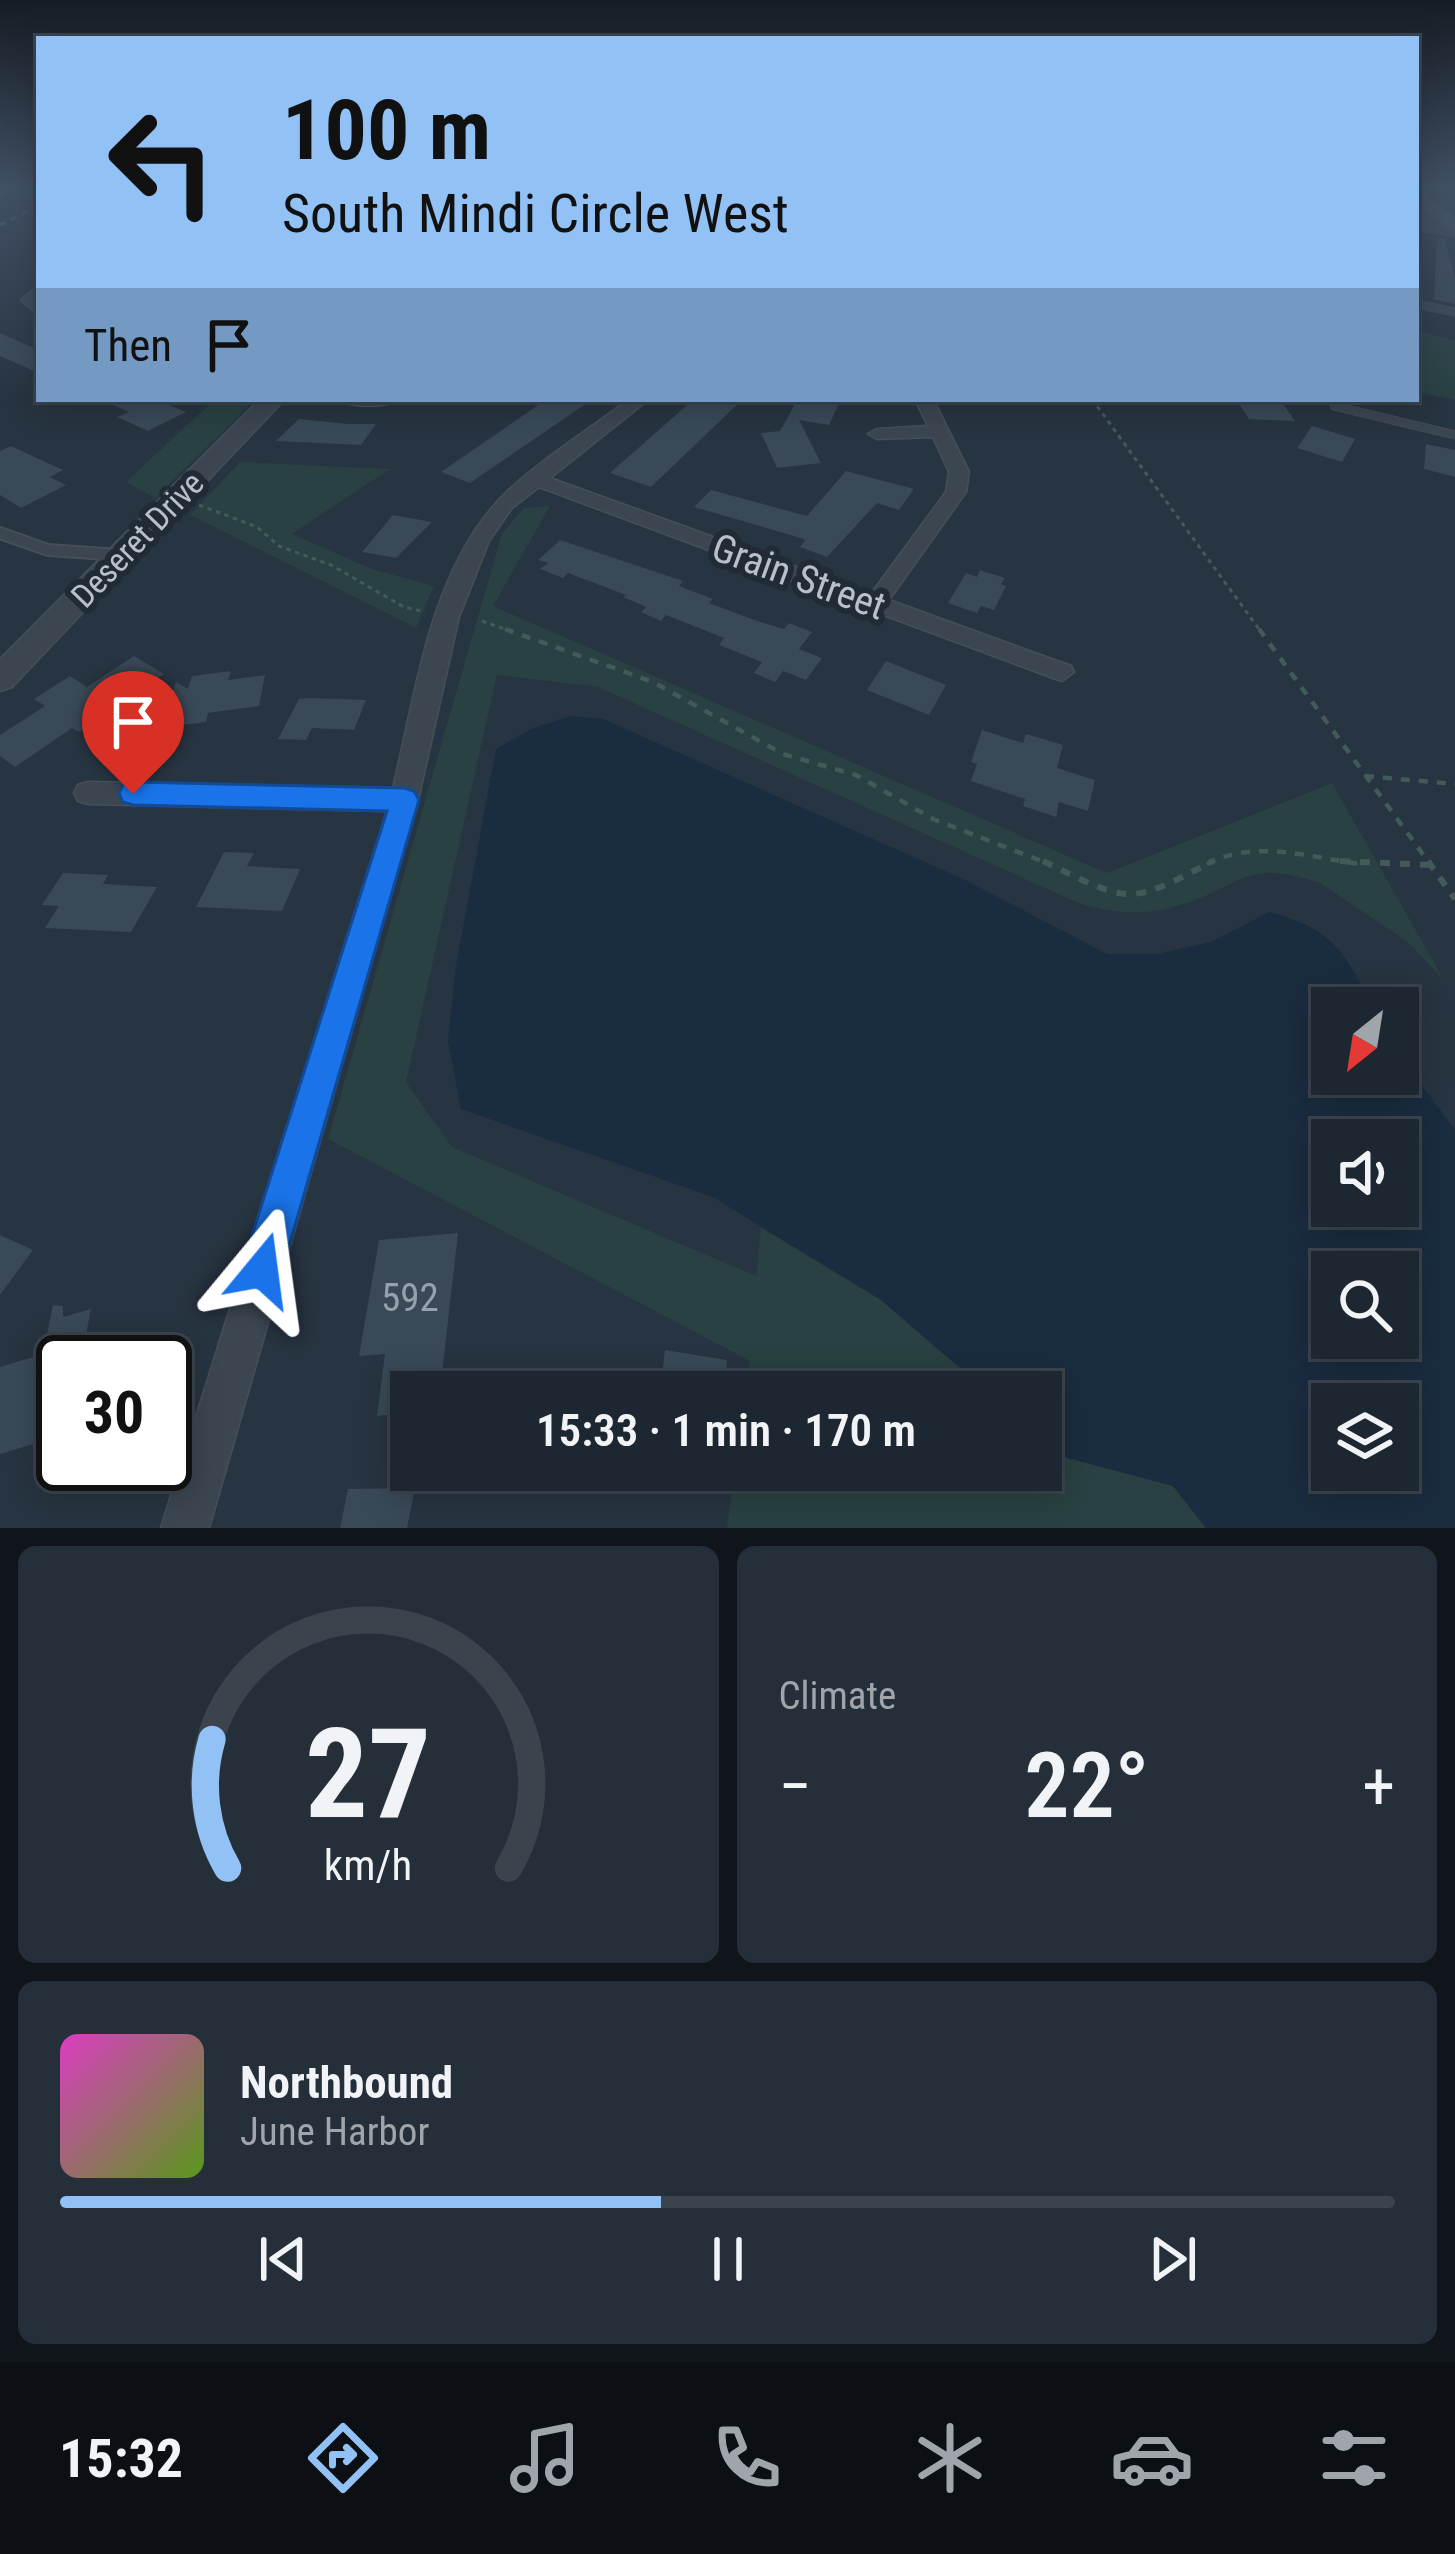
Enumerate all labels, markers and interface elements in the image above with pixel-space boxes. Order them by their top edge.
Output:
text: 100 m [282,81,491,180]
icon: left [84,84,240,240]
text: South Mindi Circle West [282,182,789,245]
icon: arrive [196,312,262,378]
text: Then [84,319,172,372]
street label: Deseret Drive [63,463,212,615]
street label: Grain Street [706,524,892,630]
pin [82,671,184,794]
icon: arrive [100,689,166,755]
north arrow [1311,987,1419,1095]
map controls [1311,987,1419,1491]
button: sound [1311,1119,1419,1227]
position arrow [199,1207,325,1333]
button: search [1311,1251,1419,1359]
house number: 592 [381,1275,439,1321]
speed limit sign: 30 [36,1335,192,1491]
button: layers [1311,1383,1419,1491]
text: 15:33 · 1 min · 170 m [536,1404,916,1457]
text: Climate [779,1673,896,1719]
text: 27 [305,1701,431,1847]
text: 22° [1024,1734,1149,1839]
text: − [779,1748,812,1825]
text: + [1362,1748,1395,1825]
text: km/h [324,1839,412,1889]
text: Northbound [240,2056,453,2109]
text: June Harbor [240,2109,429,2155]
icon: previous [250,2226,316,2292]
icon: pause [695,2226,761,2292]
icon: next [1140,2226,1206,2292]
icon: directions [301,2416,385,2500]
icon: music [503,2416,587,2500]
icon: phone [705,2416,789,2500]
icon: climate [908,2416,992,2500]
icon: car [1110,2416,1194,2500]
icon: filters [1312,2416,1396,2500]
text: 15:32 [59,2427,183,2490]

